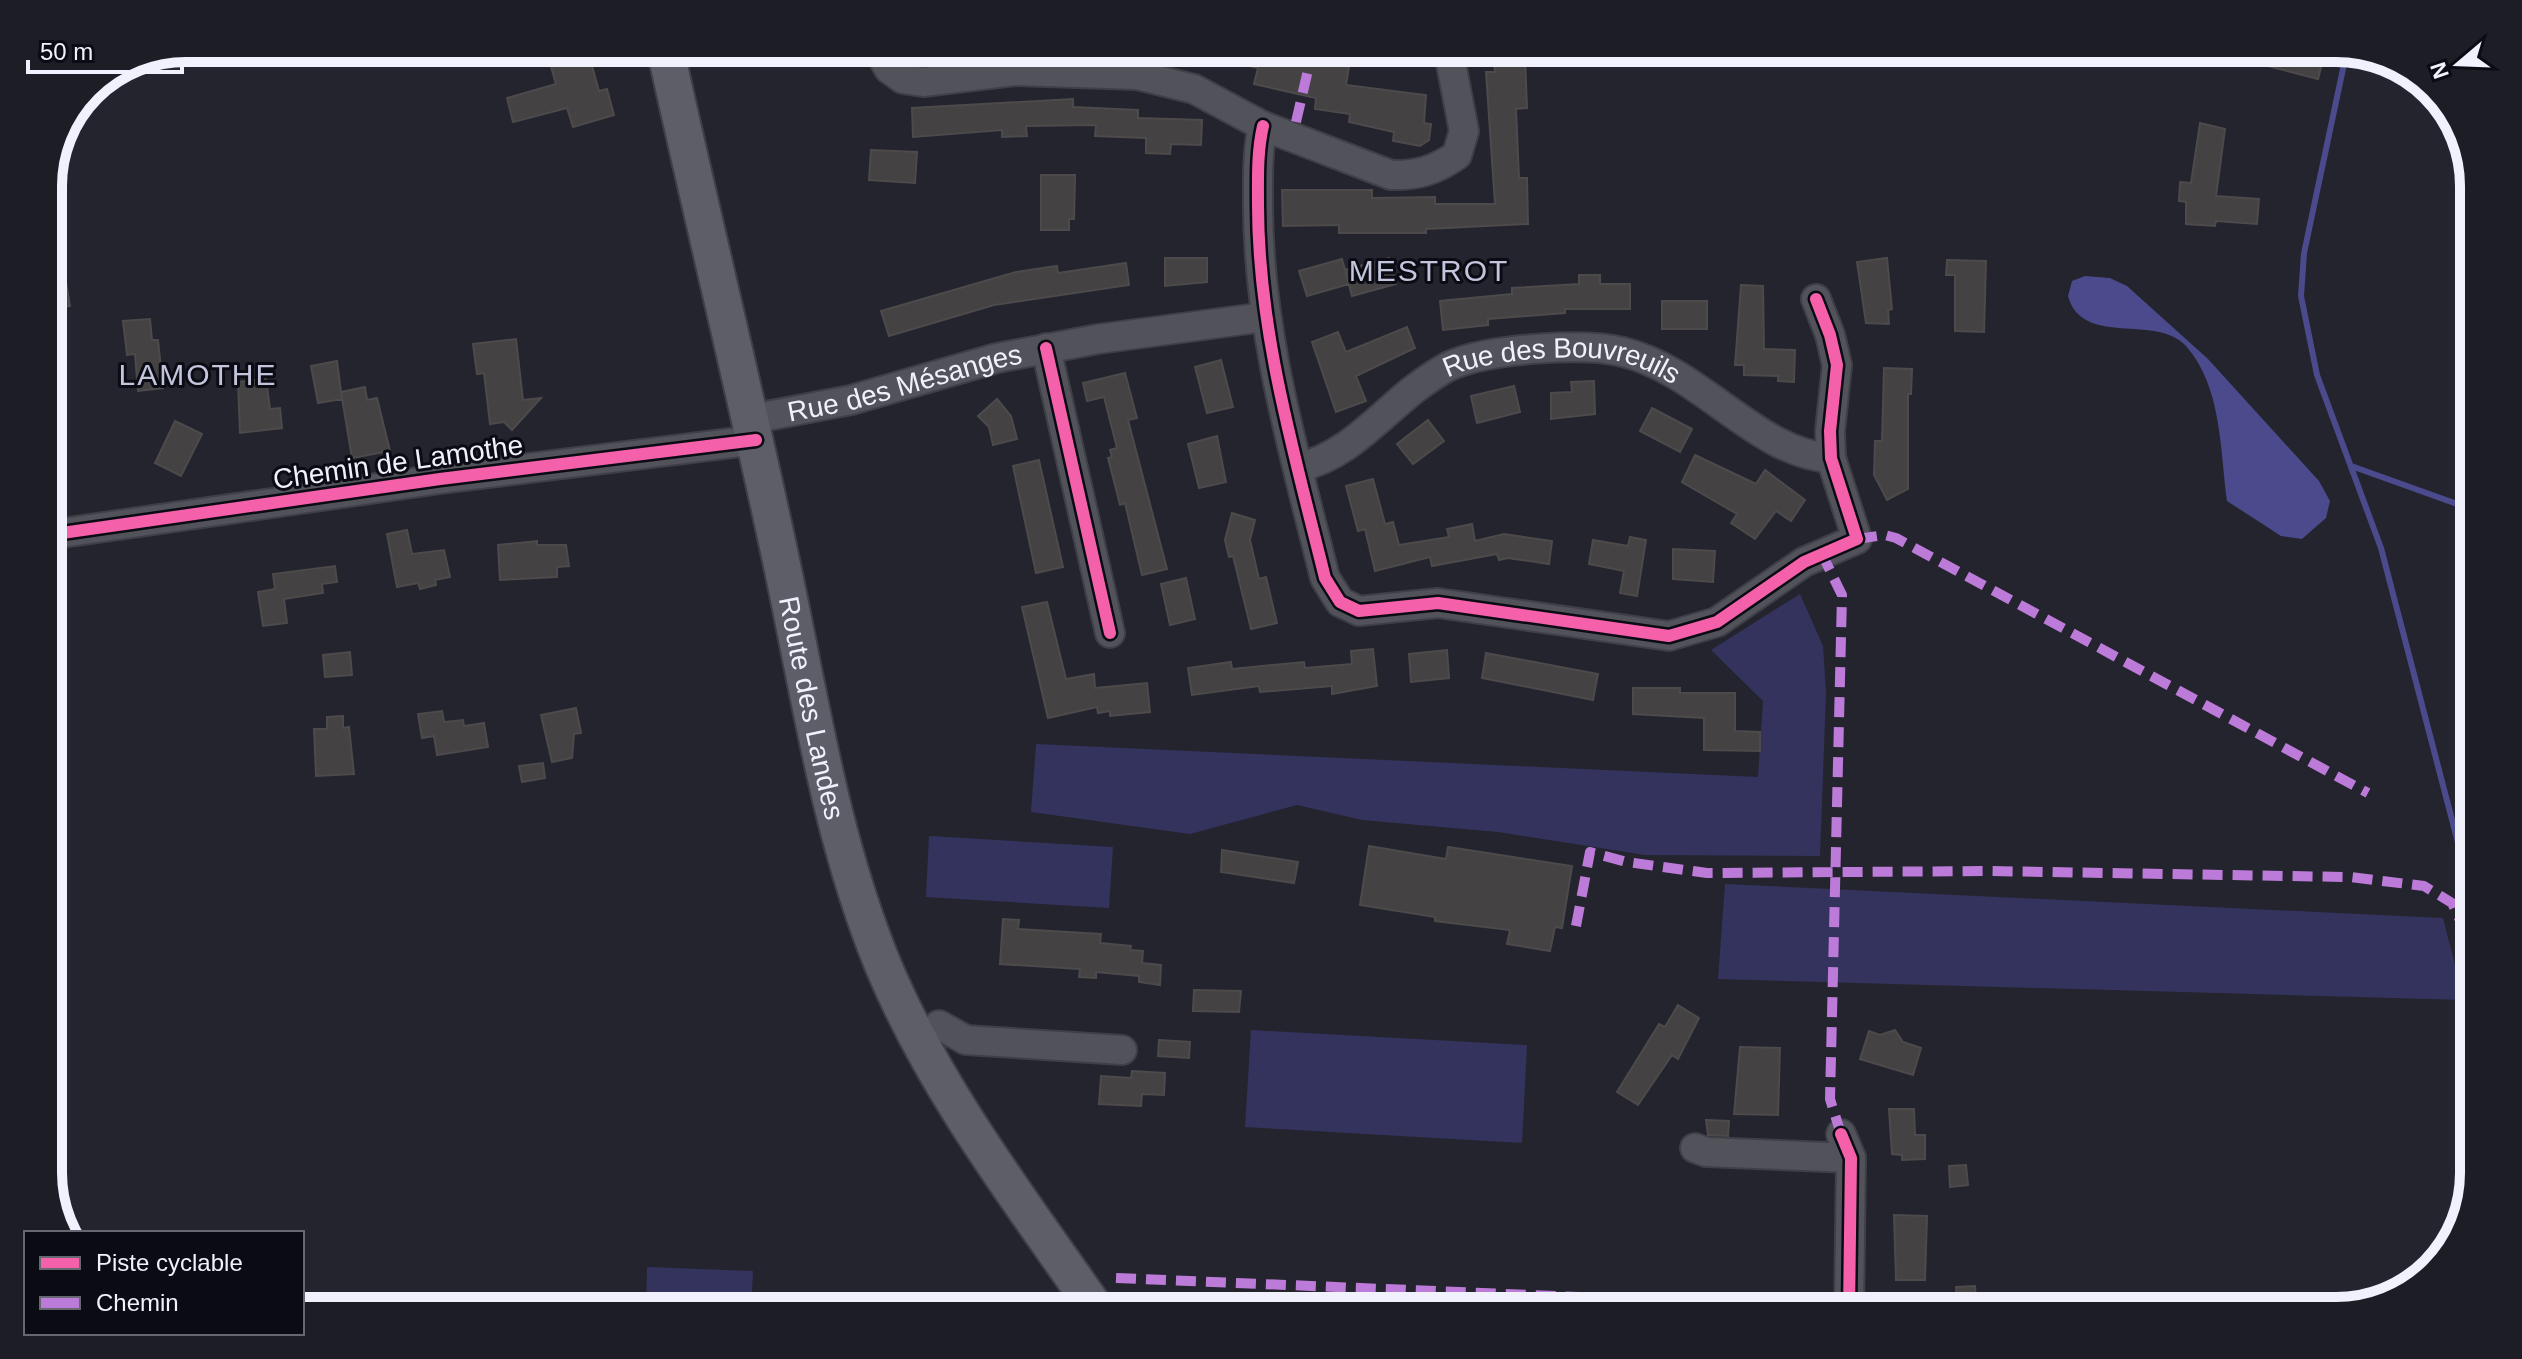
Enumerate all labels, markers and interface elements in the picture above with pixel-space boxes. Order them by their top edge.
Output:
scale bar [28,24,182,74]
north arrow [2418,24,2498,104]
text: 50 m [40,38,93,65]
text: N [2425,59,2454,82]
district label: MESTROT [1349,254,1509,287]
street label: Rue des Bouvreuils [1438,332,1686,390]
street label: Rue des Mésanges [785,338,1024,427]
district label: LAMOTHE [118,358,278,391]
street label: Chemin de Lamothe [271,429,525,495]
street label: Route des Landes [773,593,851,823]
legend [24,1231,304,1335]
text: Piste cyclable [96,1249,243,1276]
text: Chemin [96,1289,179,1316]

